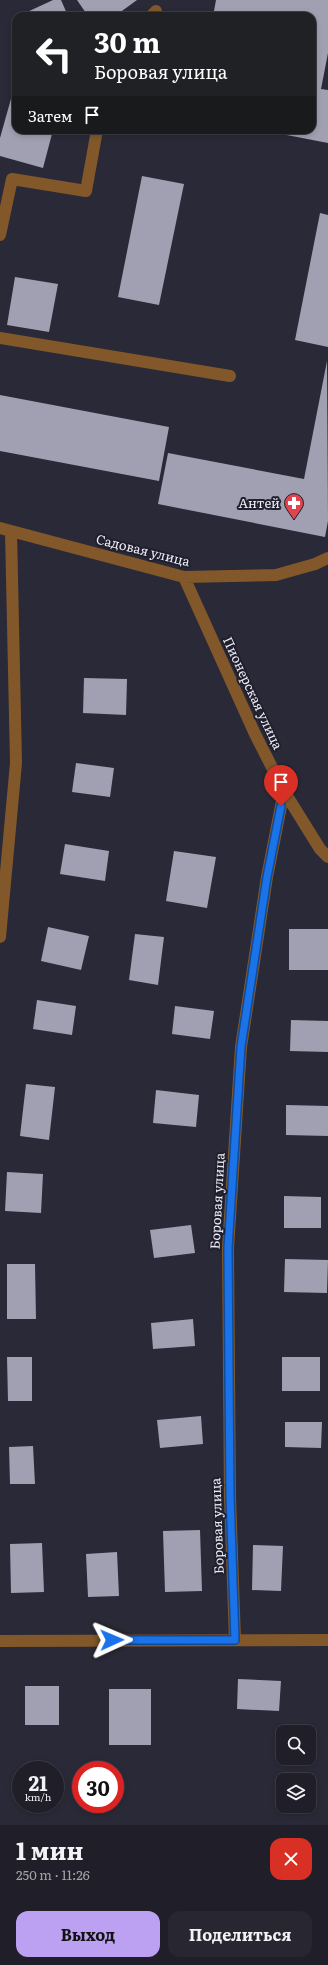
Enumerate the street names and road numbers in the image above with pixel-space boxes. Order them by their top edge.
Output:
street label: Садовая улица [94,529,192,570]
street label: Пионерская улица [219,633,288,752]
street label: Боровая улица [204,1152,229,1250]
street label: Боровая улица [205,1478,228,1575]

